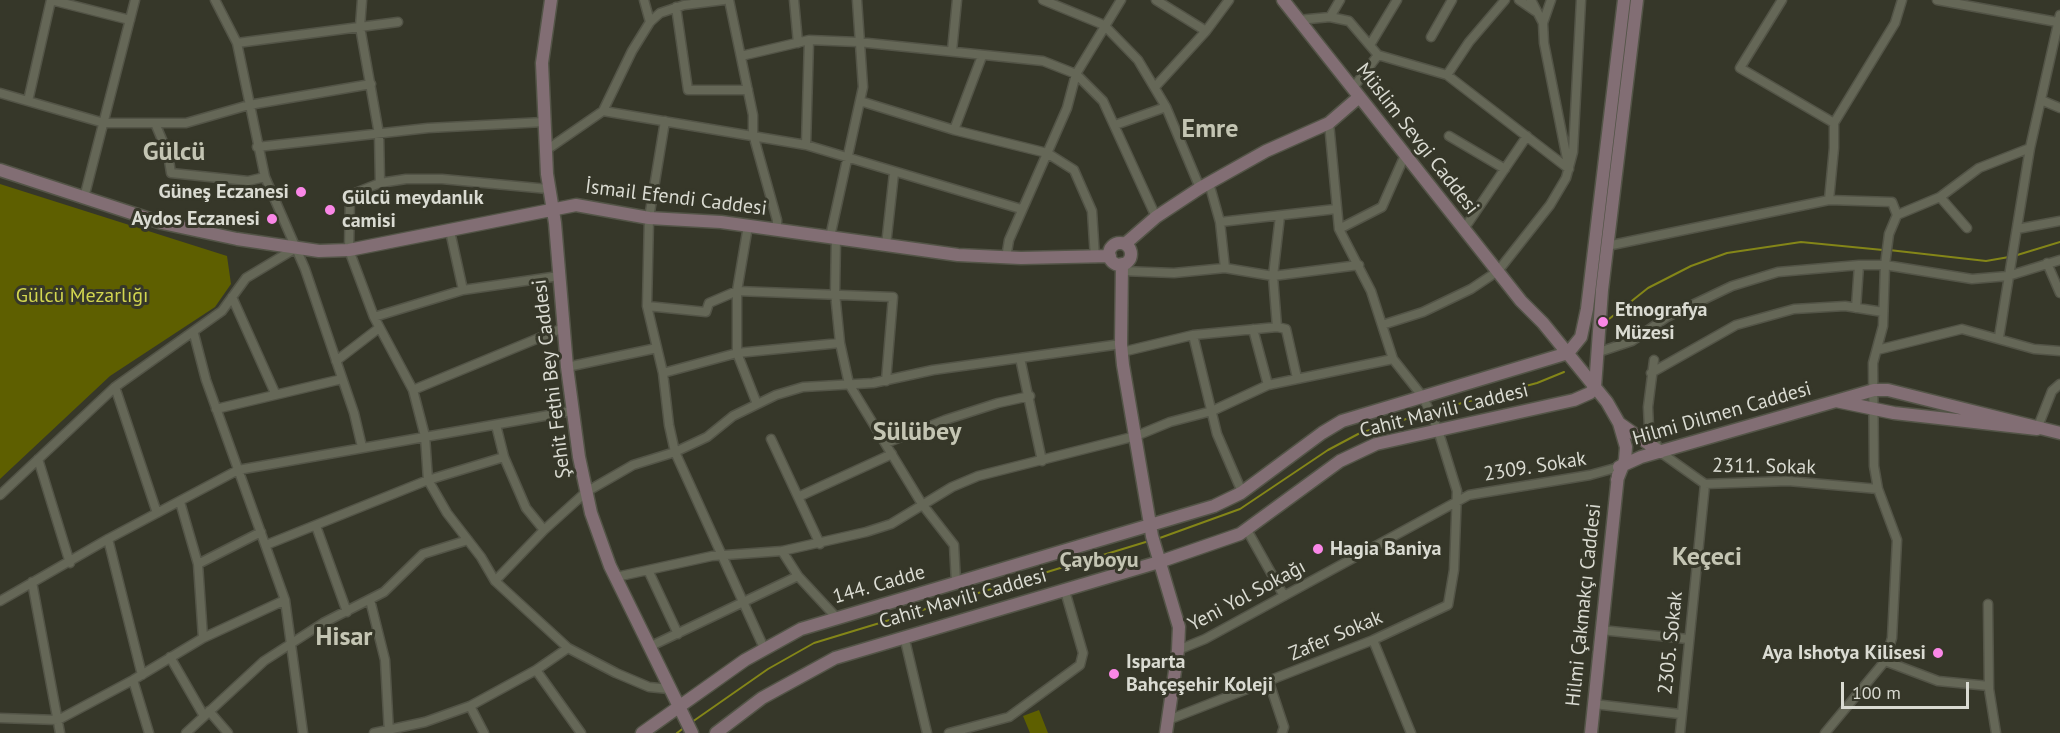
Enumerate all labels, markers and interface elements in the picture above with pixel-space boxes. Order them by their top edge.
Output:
street label: Müslim Sevgi Caddesi [1350,59,1484,219]
district label: Emre [1182,114,1238,146]
district label: Gülcü [143,137,205,169]
street label: İsmail Efendi Caddesi [584,175,768,221]
place label: Güneş Eczanesi [159,180,289,204]
marker: Güneş Eczanesi [294,185,308,199]
place label: Gülcü meydanlık camisi [342,186,484,233]
marker: Gülcü meydanlık camisi [323,203,337,217]
place label: Aydos Eczanesi [132,207,260,231]
marker: Aydos Eczanesi [265,212,279,226]
street label: Şehit Fethi Bey Caddesi [528,278,576,480]
park label: Gülcü Mezarlığı [16,284,148,308]
place label: Etnografya Müzesi [1615,298,1707,345]
marker: Etnografya Müzesi [1596,315,1610,329]
street label: Hilmi Dilmen Caddesi [1630,377,1814,451]
street label: Cahit Mavili Caddesi [1357,378,1531,444]
district label: Sülübey [873,417,961,449]
street label: 2309. Sokak [1482,447,1588,487]
street label: 2311. Sokak [1712,454,1816,480]
street label: Hilmi Çakmakçı Caddesi [1561,502,1607,708]
place label: Hagia Baniya [1330,537,1442,561]
marker: Hagia Baniya [1311,542,1325,556]
district label: Keçeci [1672,542,1742,574]
district label: Çayboyu [1059,548,1139,574]
street label: Yeni Yol Sokağı [1184,555,1310,637]
street label: 144. Cadde [830,560,928,610]
street label: Cahit Mavili Caddesi [876,564,1050,634]
street label: 2305. Sokak [1654,590,1688,696]
street label: Zafer Sokak [1286,606,1386,666]
district label: Hisar [316,622,372,654]
place label: Aya Ishotya Kilisesi [1762,641,1926,665]
marker: Aya Ishotya Kilisesi [1931,646,1945,660]
place label: Isparta Bahçeşehir Koleji [1126,650,1273,697]
marker: Isparta Bahçeşehir Koleji [1107,667,1121,681]
scale bar [1844,670,1972,708]
text: 100 m [1852,681,1901,704]

